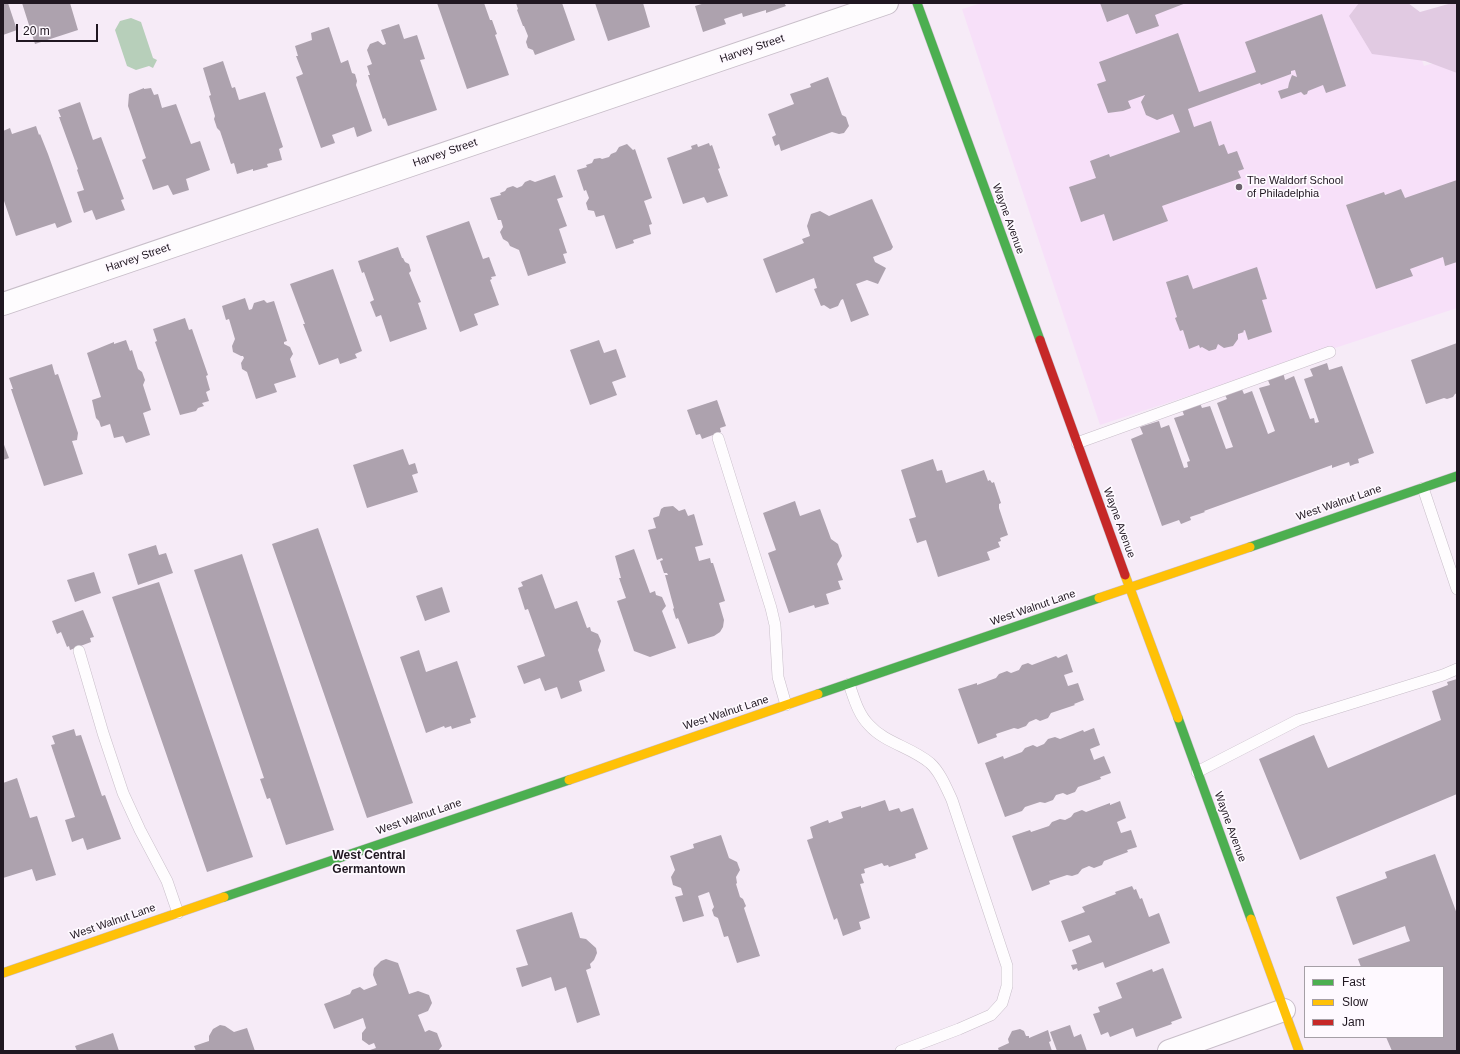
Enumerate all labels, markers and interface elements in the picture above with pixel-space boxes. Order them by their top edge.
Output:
scale bar [18,16,100,42]
text: 20 m [23,24,50,38]
street label: Harvey Street [718,32,786,66]
street label: Harvey Street [411,136,479,170]
place label: The Waldorf School of Philadelphia [1247,174,1343,200]
street label: Wayne Avenue [989,182,1027,256]
marker: The Waldorf School of Philadelphia [1234,182,1244,192]
street label: Harvey Street [104,241,172,275]
street label: West Walnut Lane [1295,482,1383,524]
street label: Wayne Avenue [1100,486,1138,560]
street label: West Walnut Lane [989,587,1077,629]
street label: West Walnut Lane [682,693,770,733]
street label: Wayne Avenue [1211,790,1249,864]
street label: West Walnut Lane [375,796,463,838]
district label: West Central Germantown [332,849,406,877]
street label: West Walnut Lane [69,901,157,943]
legend [1304,966,1444,1038]
text: Fast [1342,975,1365,989]
text: Slow [1342,995,1368,1009]
text: Jam [1342,1015,1365,1029]

